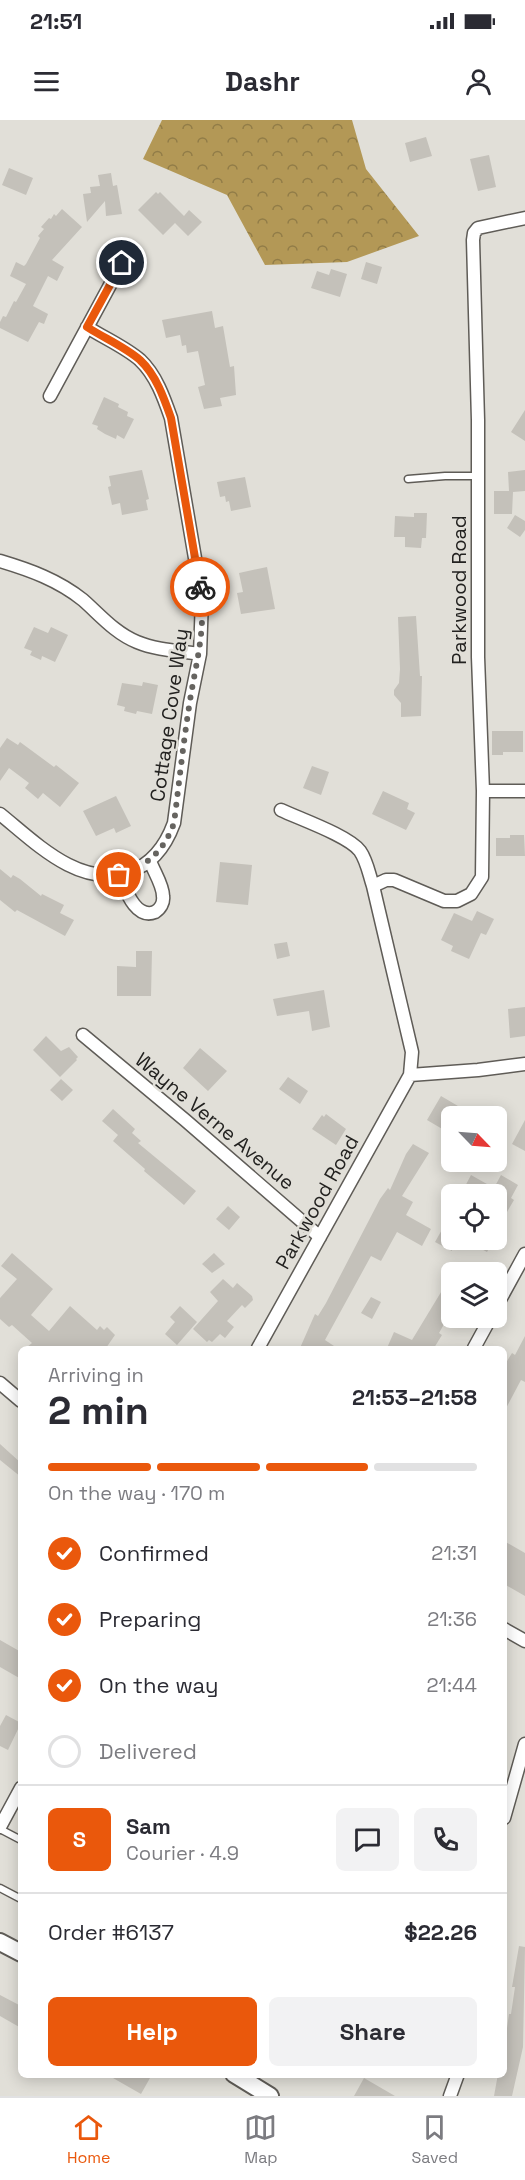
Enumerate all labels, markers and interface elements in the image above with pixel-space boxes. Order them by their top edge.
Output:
text: 21:51 [30,7,82,35]
text: Dashr [225,64,300,99]
icon: menu [30,65,63,98]
icon: person [462,65,495,98]
pin [96,237,147,288]
icon: home [105,246,138,279]
street label: Parkwood Road [446,515,472,665]
courier [170,557,230,617]
icon: bike [184,571,217,604]
street label: Cottage Cove Way [144,627,194,803]
pin [93,849,144,900]
icon: bag [102,858,135,891]
street label: Wayne Verne Avenue [130,1047,300,1195]
north arrow [441,1106,507,1172]
map controls [441,1106,507,1328]
street label: Parkwood Road [269,1130,365,1274]
button: locate [441,1184,507,1250]
button: layers [441,1262,507,1328]
text: Arriving in [48,1362,144,1388]
text: 21:53–21:58 [352,1383,477,1411]
text: 2 min [48,1386,149,1435]
text: On the way · 170 m [48,1480,225,1506]
icon: check [48,1537,81,1570]
text: Confirmed [99,1539,209,1567]
text: 21:31 [431,1540,477,1566]
icon: check [48,1603,81,1636]
text: Preparing [99,1605,201,1633]
text: 21:36 [427,1606,477,1632]
icon: check [48,1669,81,1702]
text: On the way [99,1671,218,1699]
text: 21:44 [427,1672,477,1698]
text: Delivered [99,1737,197,1765]
button: chat [336,1808,399,1871]
button: phone [414,1808,477,1871]
text: Sam [126,1812,171,1840]
text: S [73,1825,86,1853]
text: Courier · 4.9 [126,1840,239,1866]
text: Order #6137 [48,1918,174,1946]
text: $22.26 [404,1918,477,1946]
button: Help [48,1997,257,2066]
button: Share [269,1997,477,2066]
tab: Home [67,2111,111,2168]
tab: Map [244,2111,278,2168]
tab: Saved [411,2111,458,2168]

